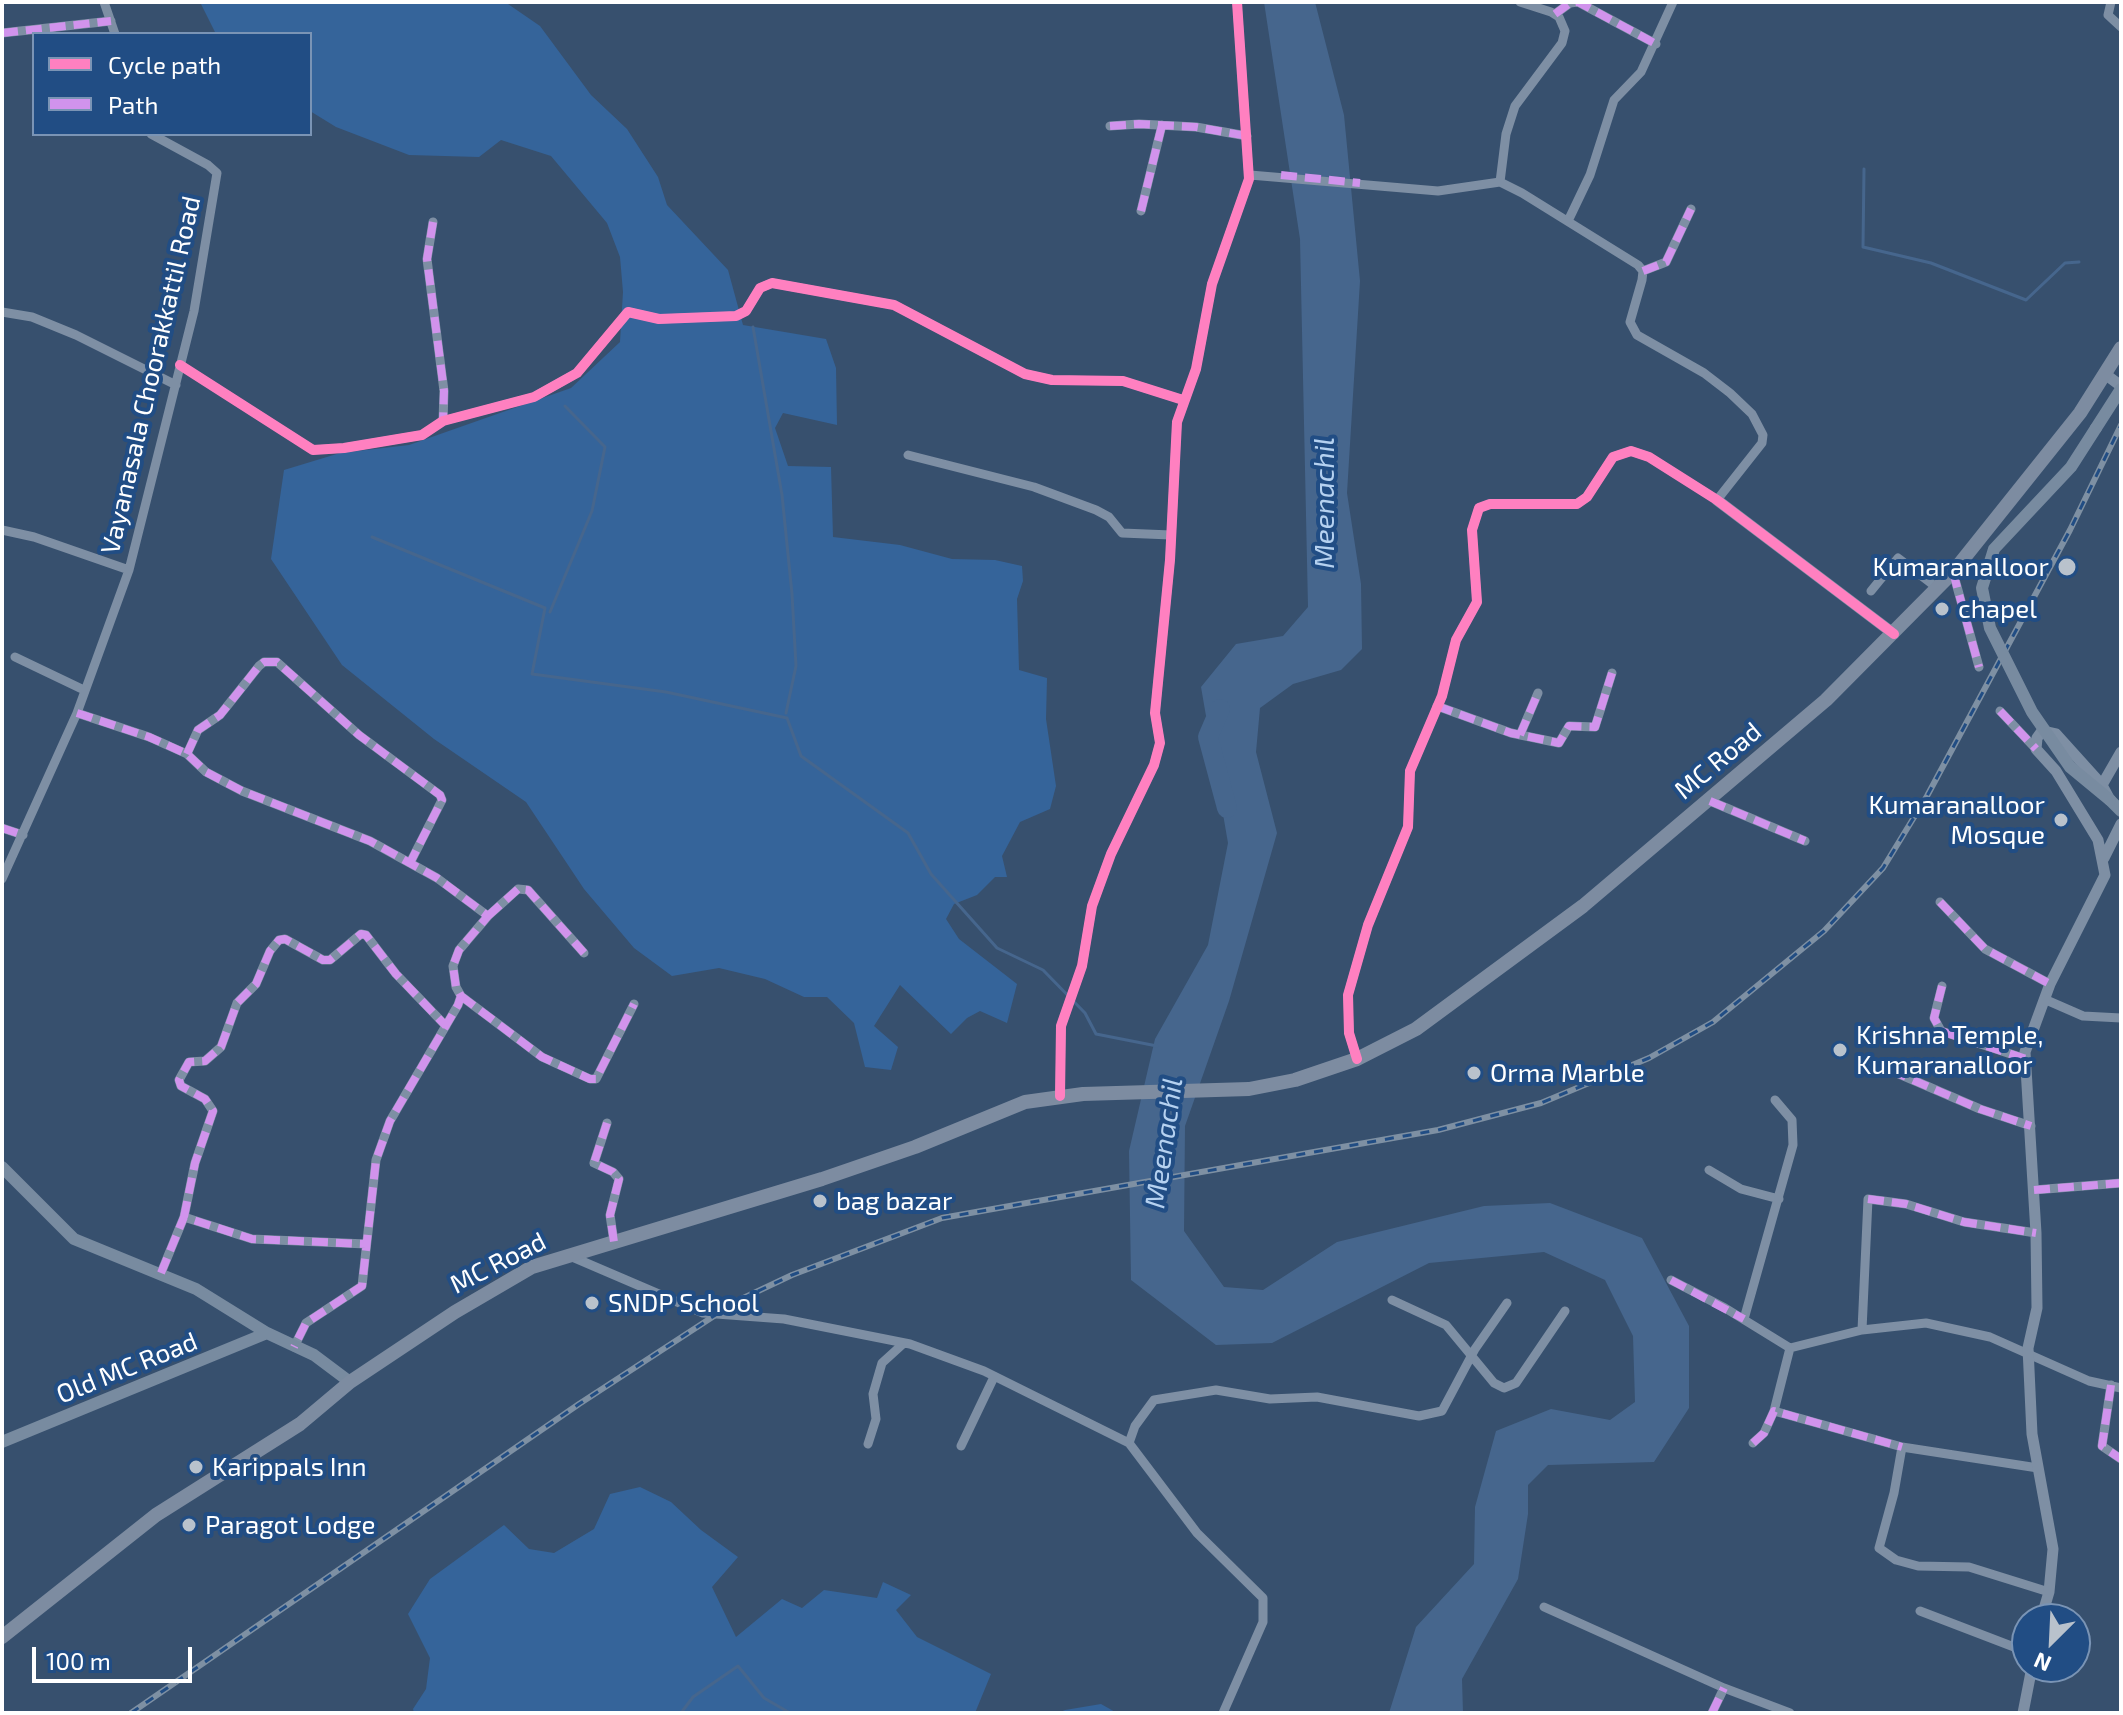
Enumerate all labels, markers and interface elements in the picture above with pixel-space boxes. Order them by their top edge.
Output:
legend [32,32,312,136]
text: Cycle path [108,50,221,79]
text: Path [108,90,158,119]
street label: Vayanasala Choorakkattil Road [95,193,207,557]
water label: Meenachil [1308,437,1342,569]
place label: Kumaranalloor [1872,551,2049,583]
marker: Kumaranalloor [2056,556,2078,578]
place label: chapel [1958,593,2037,625]
marker: chapel [1933,600,1951,618]
street label: MC Road [1668,716,1768,806]
place label: Kumaranalloor Mosque [1868,789,2045,850]
marker: Kumaranalloor Mosque [2052,811,2070,829]
place label: Krishna Temple, Kumaranalloor [1856,1019,2043,1080]
marker: Krishna Temple, Kumaranalloor [1831,1041,1849,1059]
place label: Orma Marble [1490,1057,1645,1089]
marker: Orma Marble [1465,1064,1483,1082]
water label: Meenachil [1138,1075,1190,1211]
place label: bag bazar [836,1185,952,1217]
marker: bag bazar [811,1192,829,1210]
street label: MC Road [445,1226,551,1300]
place label: SNDP School [608,1287,759,1319]
marker: SNDP School [583,1294,601,1312]
street label: Old MC Road [52,1326,202,1410]
place label: Karippals Inn [212,1451,367,1483]
marker: Karippals Inn [187,1458,205,1476]
place label: Paragot Lodge [205,1509,375,1541]
marker: Paragot Lodge [180,1516,198,1534]
north arrow [2011,1603,2091,1683]
scale bar [36,1631,196,1681]
text: 100 m [46,1646,111,1675]
text: N [2030,1648,2055,1678]

